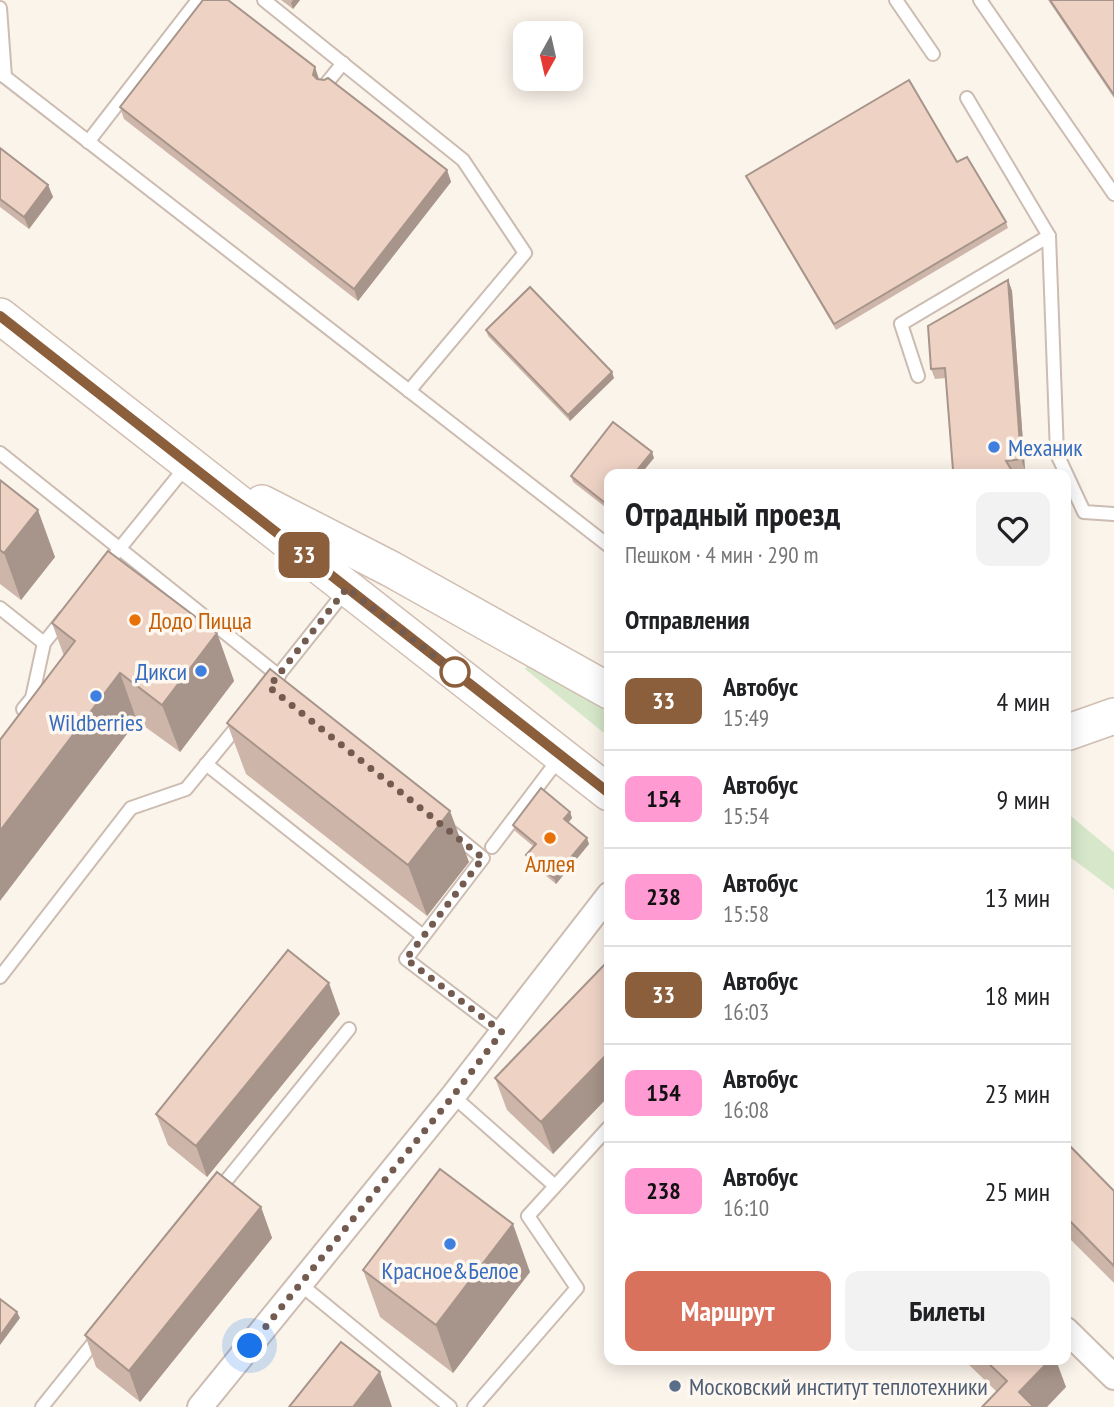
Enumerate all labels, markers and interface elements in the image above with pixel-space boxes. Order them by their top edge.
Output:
north arrow [513,21,583,91]
map controls [513,21,583,91]
place label: Механик [1008,432,1083,463]
marker: Механик [986,439,1002,455]
text: Отрадный проезд [625,492,840,535]
button: heart [976,492,1050,566]
line badge: 33 [272,532,336,578]
text: 33 [293,539,315,570]
text: Пешком · 4 мин · 290 m [625,540,818,569]
text: Отправления [625,603,750,636]
place label: Додо Пицца [149,605,252,636]
marker: Додо Пицца [127,612,143,628]
place label: Дикси [135,656,187,687]
unlabelled marker [440,657,470,687]
marker: Дикси [193,663,209,679]
text: Автобус [723,670,798,703]
text: 33 [652,685,675,716]
text: 4 мин [997,685,1050,718]
marker: Wildberries [88,688,104,704]
text: 15:49 [723,703,769,732]
place label: Wildberries [49,707,143,738]
text: Автобус [723,768,798,801]
text: 154 [646,783,681,814]
text: 9 мин [997,783,1050,816]
text: 15:54 [723,801,769,830]
marker: Аллея [542,830,558,846]
place label: Аллея [525,848,575,879]
text: Автобус [723,866,798,899]
text: 238 [646,881,681,912]
text: 13 мин [985,881,1050,914]
text: 15:58 [723,899,769,928]
text: Автобус [723,964,798,997]
text: 33 [652,979,675,1010]
text: 18 мин [985,979,1050,1012]
text: 16:03 [723,997,769,1026]
text: Автобус [723,1062,798,1095]
text: 154 [646,1077,681,1108]
text: 23 мин [985,1077,1050,1110]
text: 16:08 [723,1095,769,1124]
text: Автобус [723,1160,798,1193]
text: 238 [646,1175,681,1206]
text: 25 мин [985,1175,1050,1208]
text: 16:10 [723,1193,769,1222]
marker: Красное&Белое [442,1236,458,1252]
place label: Красное&Белое [381,1255,519,1286]
button: Маршрут [625,1271,831,1351]
button: Билеты [845,1271,1050,1351]
your location [232,1328,267,1363]
place label: Московский институт теплотехники [689,1371,988,1402]
marker: Московский институт теплотехники [667,1378,683,1394]

